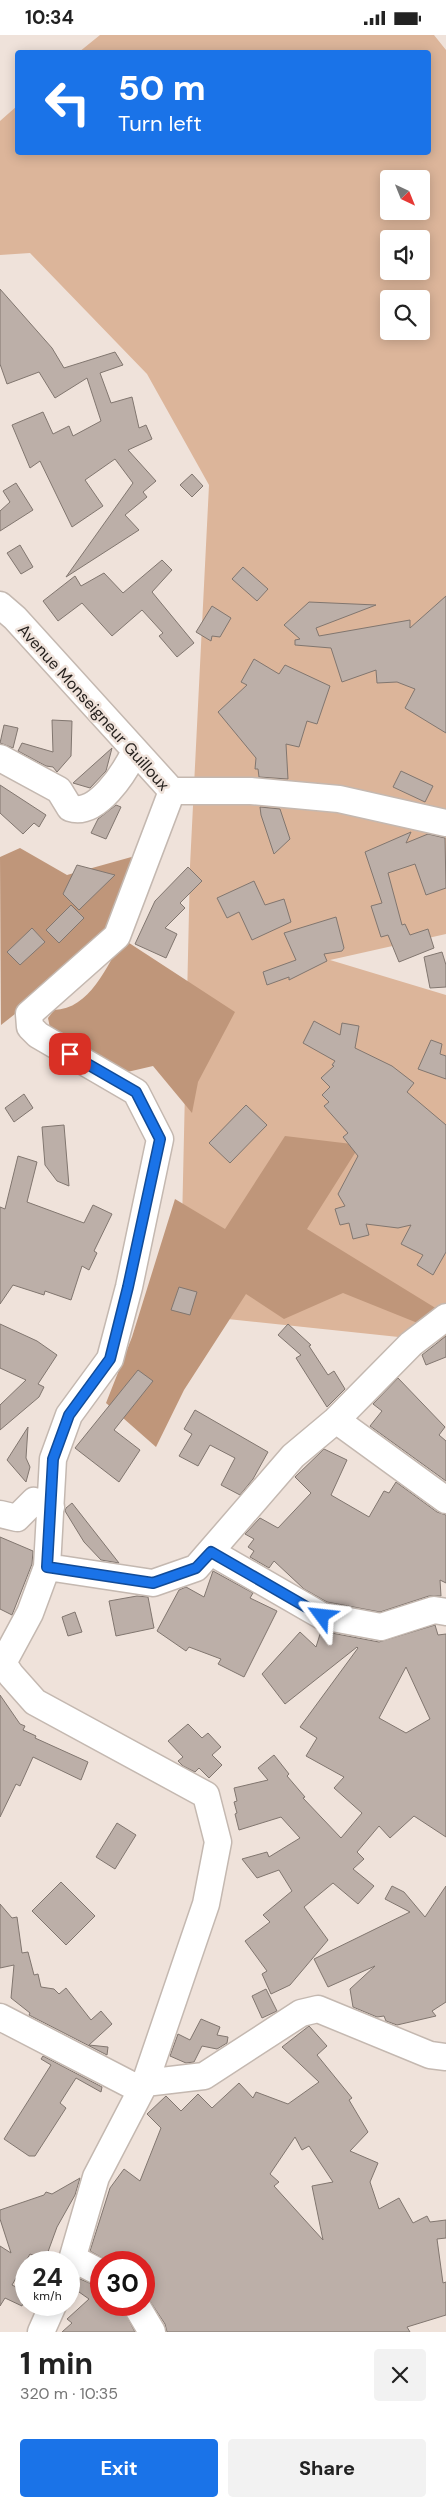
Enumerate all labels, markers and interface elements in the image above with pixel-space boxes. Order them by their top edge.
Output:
text: 10:34 [25,5,74,30]
text: 50 m [118,65,206,111]
icon: left [35,70,100,135]
text: Turn left [118,109,202,138]
north arrow [380,170,430,220]
map controls [380,170,430,340]
button: sound [380,230,430,280]
button: search [380,290,430,340]
street label: Avenue Monseigneur Guilloux [13,620,174,795]
pin [49,1033,91,1075]
icon: arrive [56,1040,84,1068]
position arrow [295,1589,347,1641]
speed limit sign: 30 [90,2251,155,2316]
text: 24 [32,2261,63,2294]
text: km/h [33,2288,62,2304]
text: 1 min [20,2344,93,2383]
button: close [374,2349,426,2401]
text: 320 m · 10:35 [20,2383,118,2404]
button: Exit [20,2439,218,2497]
button: Share [228,2439,426,2497]

